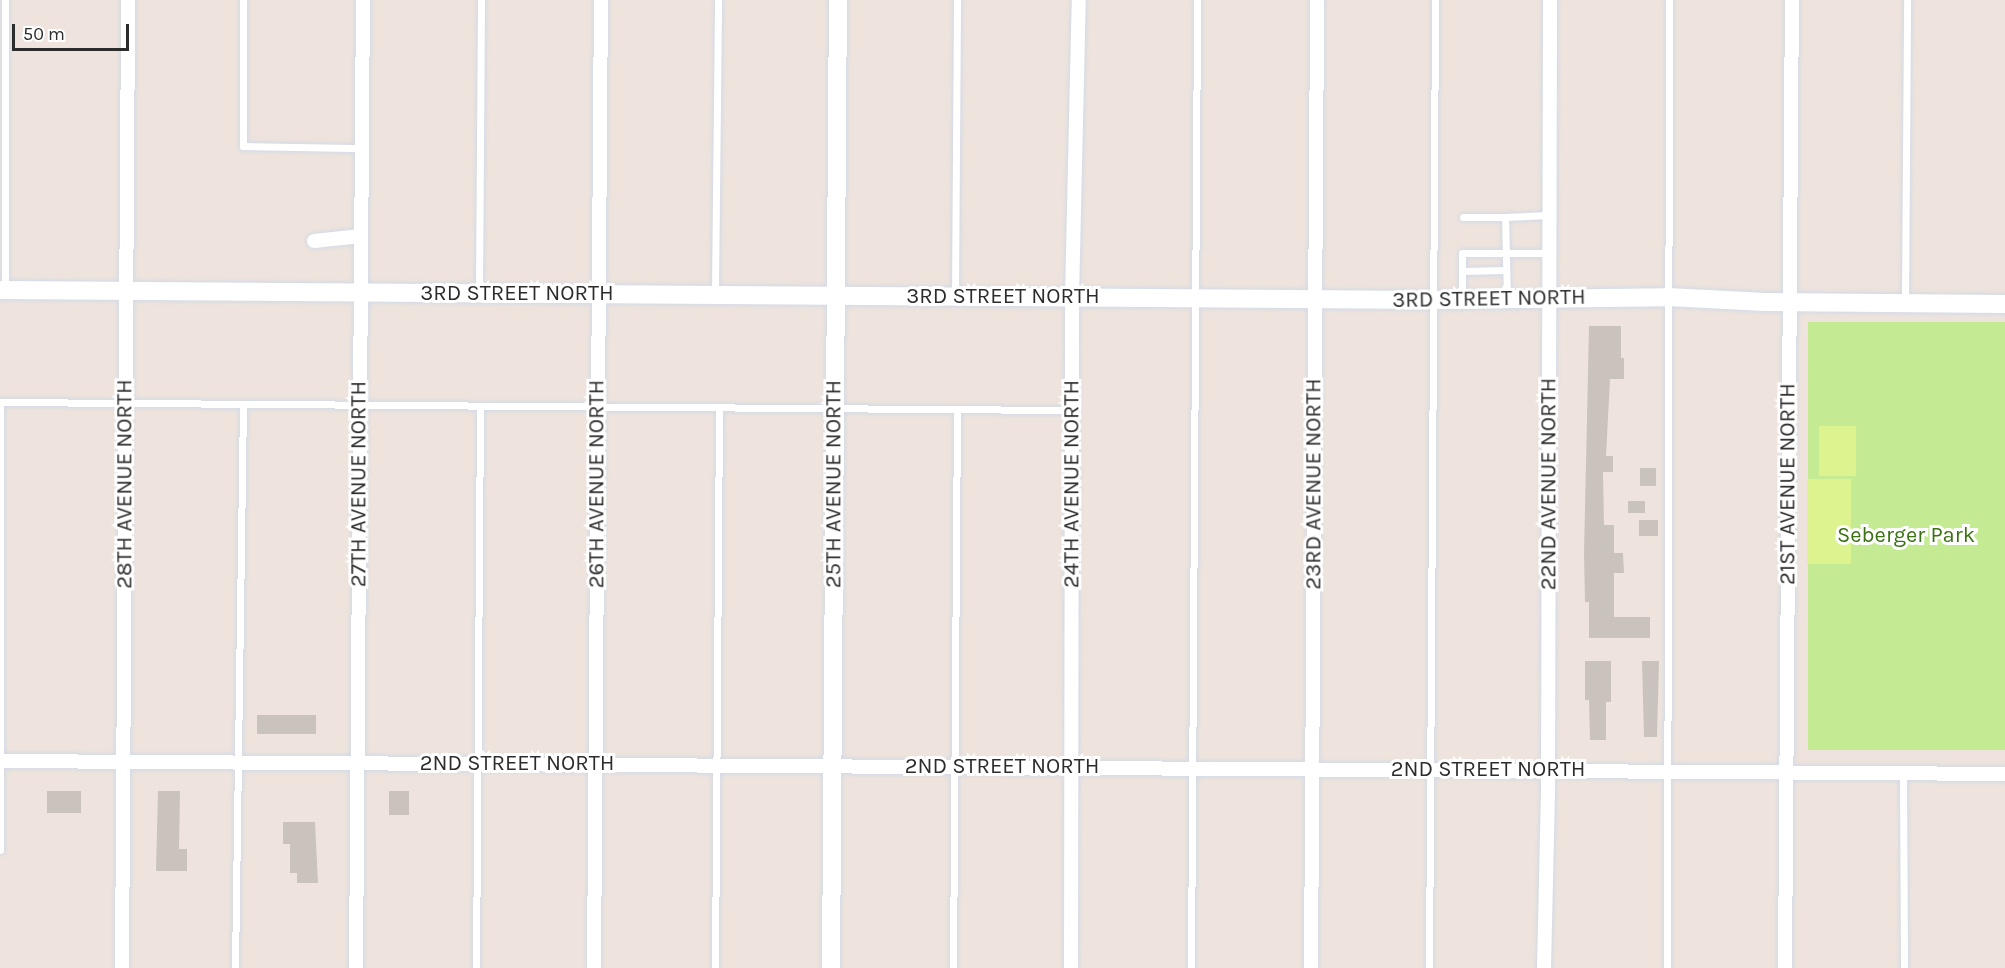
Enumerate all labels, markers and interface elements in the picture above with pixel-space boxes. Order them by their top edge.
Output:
scale bar [15,12,132,50]
text: 50 m [23,23,65,45]
street label: 3RD STREET NORTH [420,281,614,307]
street label: 3RD STREET NORTH [906,284,1100,310]
street label: 3RD STREET NORTH [1392,284,1586,314]
street label: 23RD AVENUE NORTH [1301,378,1327,590]
street label: 22ND AVENUE NORTH [1536,378,1562,590]
street label: 28TH AVENUE NORTH [112,379,138,589]
street label: 26TH AVENUE NORTH [584,380,610,588]
street label: 25TH AVENUE NORTH [821,380,847,588]
street label: 24TH AVENUE NORTH [1059,380,1085,588]
street label: 27TH AVENUE NORTH [346,381,372,587]
street label: 21ST AVENUE NORTH [1775,383,1801,585]
park label: Seberger Park [1837,523,1975,549]
street label: 2ND STREET NORTH [420,751,614,777]
street label: 2ND STREET NORTH [905,754,1099,780]
street label: 2ND STREET NORTH [1391,757,1585,783]

